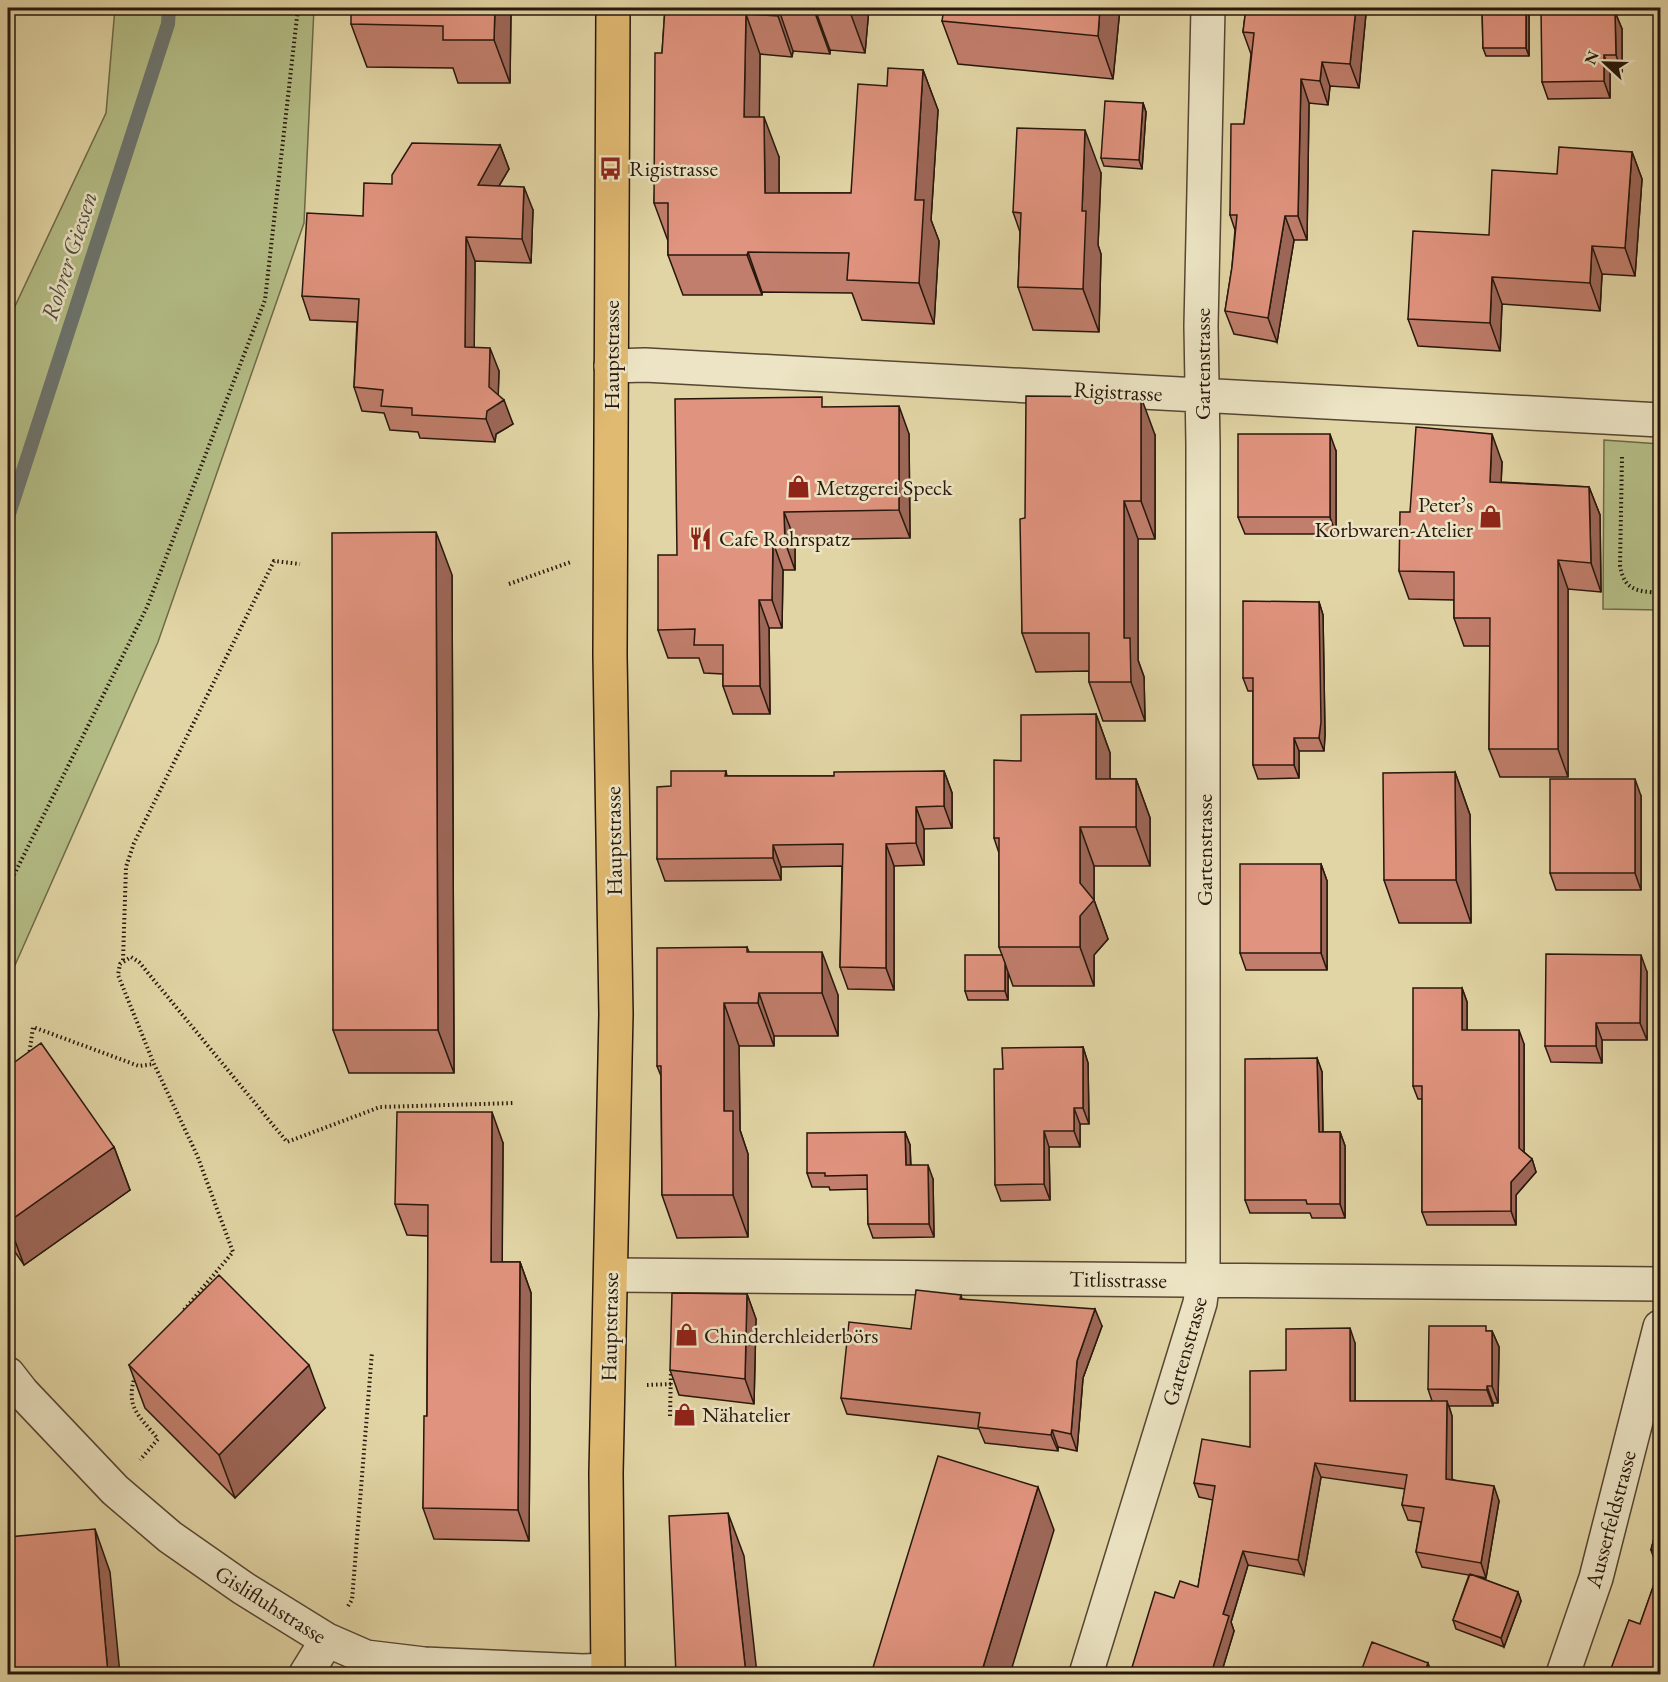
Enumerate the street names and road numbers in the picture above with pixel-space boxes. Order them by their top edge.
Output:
street label: Hauptstrasse [597,300,626,410]
street label: Gartenstrasse [1188,307,1217,420]
street label: Rigistrasse [1073,375,1164,408]
street label: Hauptstrasse [598,786,629,896]
street label: Gartenstrasse [1190,793,1219,906]
street label: Titlisstrasse [1069,1264,1168,1295]
street label: Hauptstrasse [594,1272,625,1382]
street label: Gartenstrasse [1155,1293,1214,1409]
street label: Ausserfeldstrasse [1578,1447,1643,1592]
street label: Gislifluhstrasse [210,1559,332,1650]

